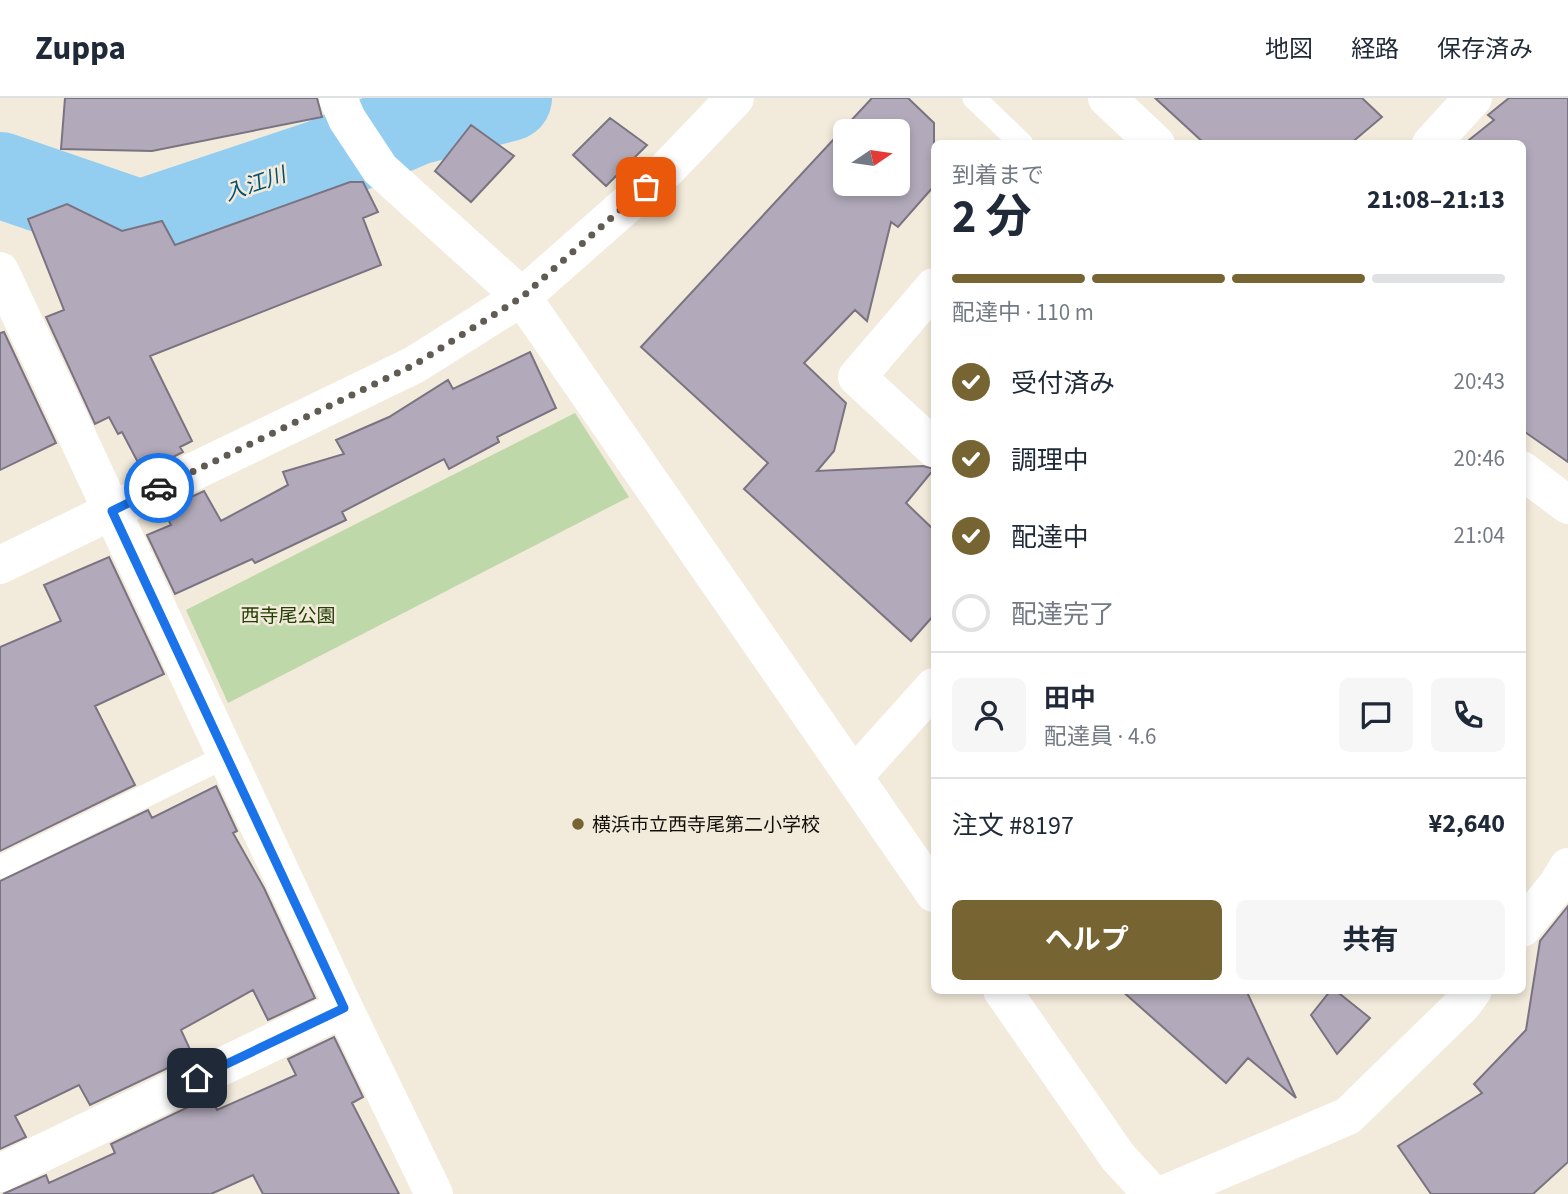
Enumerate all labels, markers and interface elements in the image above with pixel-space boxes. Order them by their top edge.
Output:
text: Zuppa [35,25,126,72]
text: 地図 [1265,32,1313,67]
text: 経路 [1351,32,1399,67]
text: 保存済み [1437,32,1533,67]
north arrow [833,119,910,196]
map controls [833,119,910,196]
pin [616,157,676,217]
water label: 入江川 [220,159,292,208]
text: 到着まで [952,159,1044,192]
icon: bag [627,168,665,206]
text: 21:08–21:13 [1367,181,1505,218]
text: 2 分 [952,185,1032,250]
text: 配達中 · 110 m [952,296,1094,329]
icon: check [952,363,990,401]
text: 受付済み [1011,365,1115,402]
text: 20:43 [1454,365,1505,398]
icon: check [952,440,990,478]
text: 調理中 [1011,442,1089,479]
text: 20:46 [1454,442,1505,475]
courier [124,453,194,523]
icon: car [140,469,178,507]
icon: check [952,517,990,555]
text: 配達中 [1011,519,1089,556]
text: 21:04 [1454,519,1505,552]
text: 配達完了 [1011,596,1115,633]
park label: 西寺尾公園 [240,603,336,630]
button: person [952,678,1026,752]
button: chat [1339,678,1413,752]
button: phone [1431,678,1505,752]
text: 田中 [1044,680,1096,717]
text: 配達員 · 4.6 [1044,720,1157,753]
text: ¥2,640 [1429,805,1505,842]
text: 注文 #8197 [952,807,1074,844]
place label: 横浜市立西寺尾第二小学校 [592,812,820,839]
marker: 横浜市立西寺尾第二小学校 [570,816,586,832]
button: ヘルプ [952,900,1222,980]
button: 共有 [1236,900,1505,980]
pin [167,1048,227,1108]
icon: home [178,1059,216,1097]

